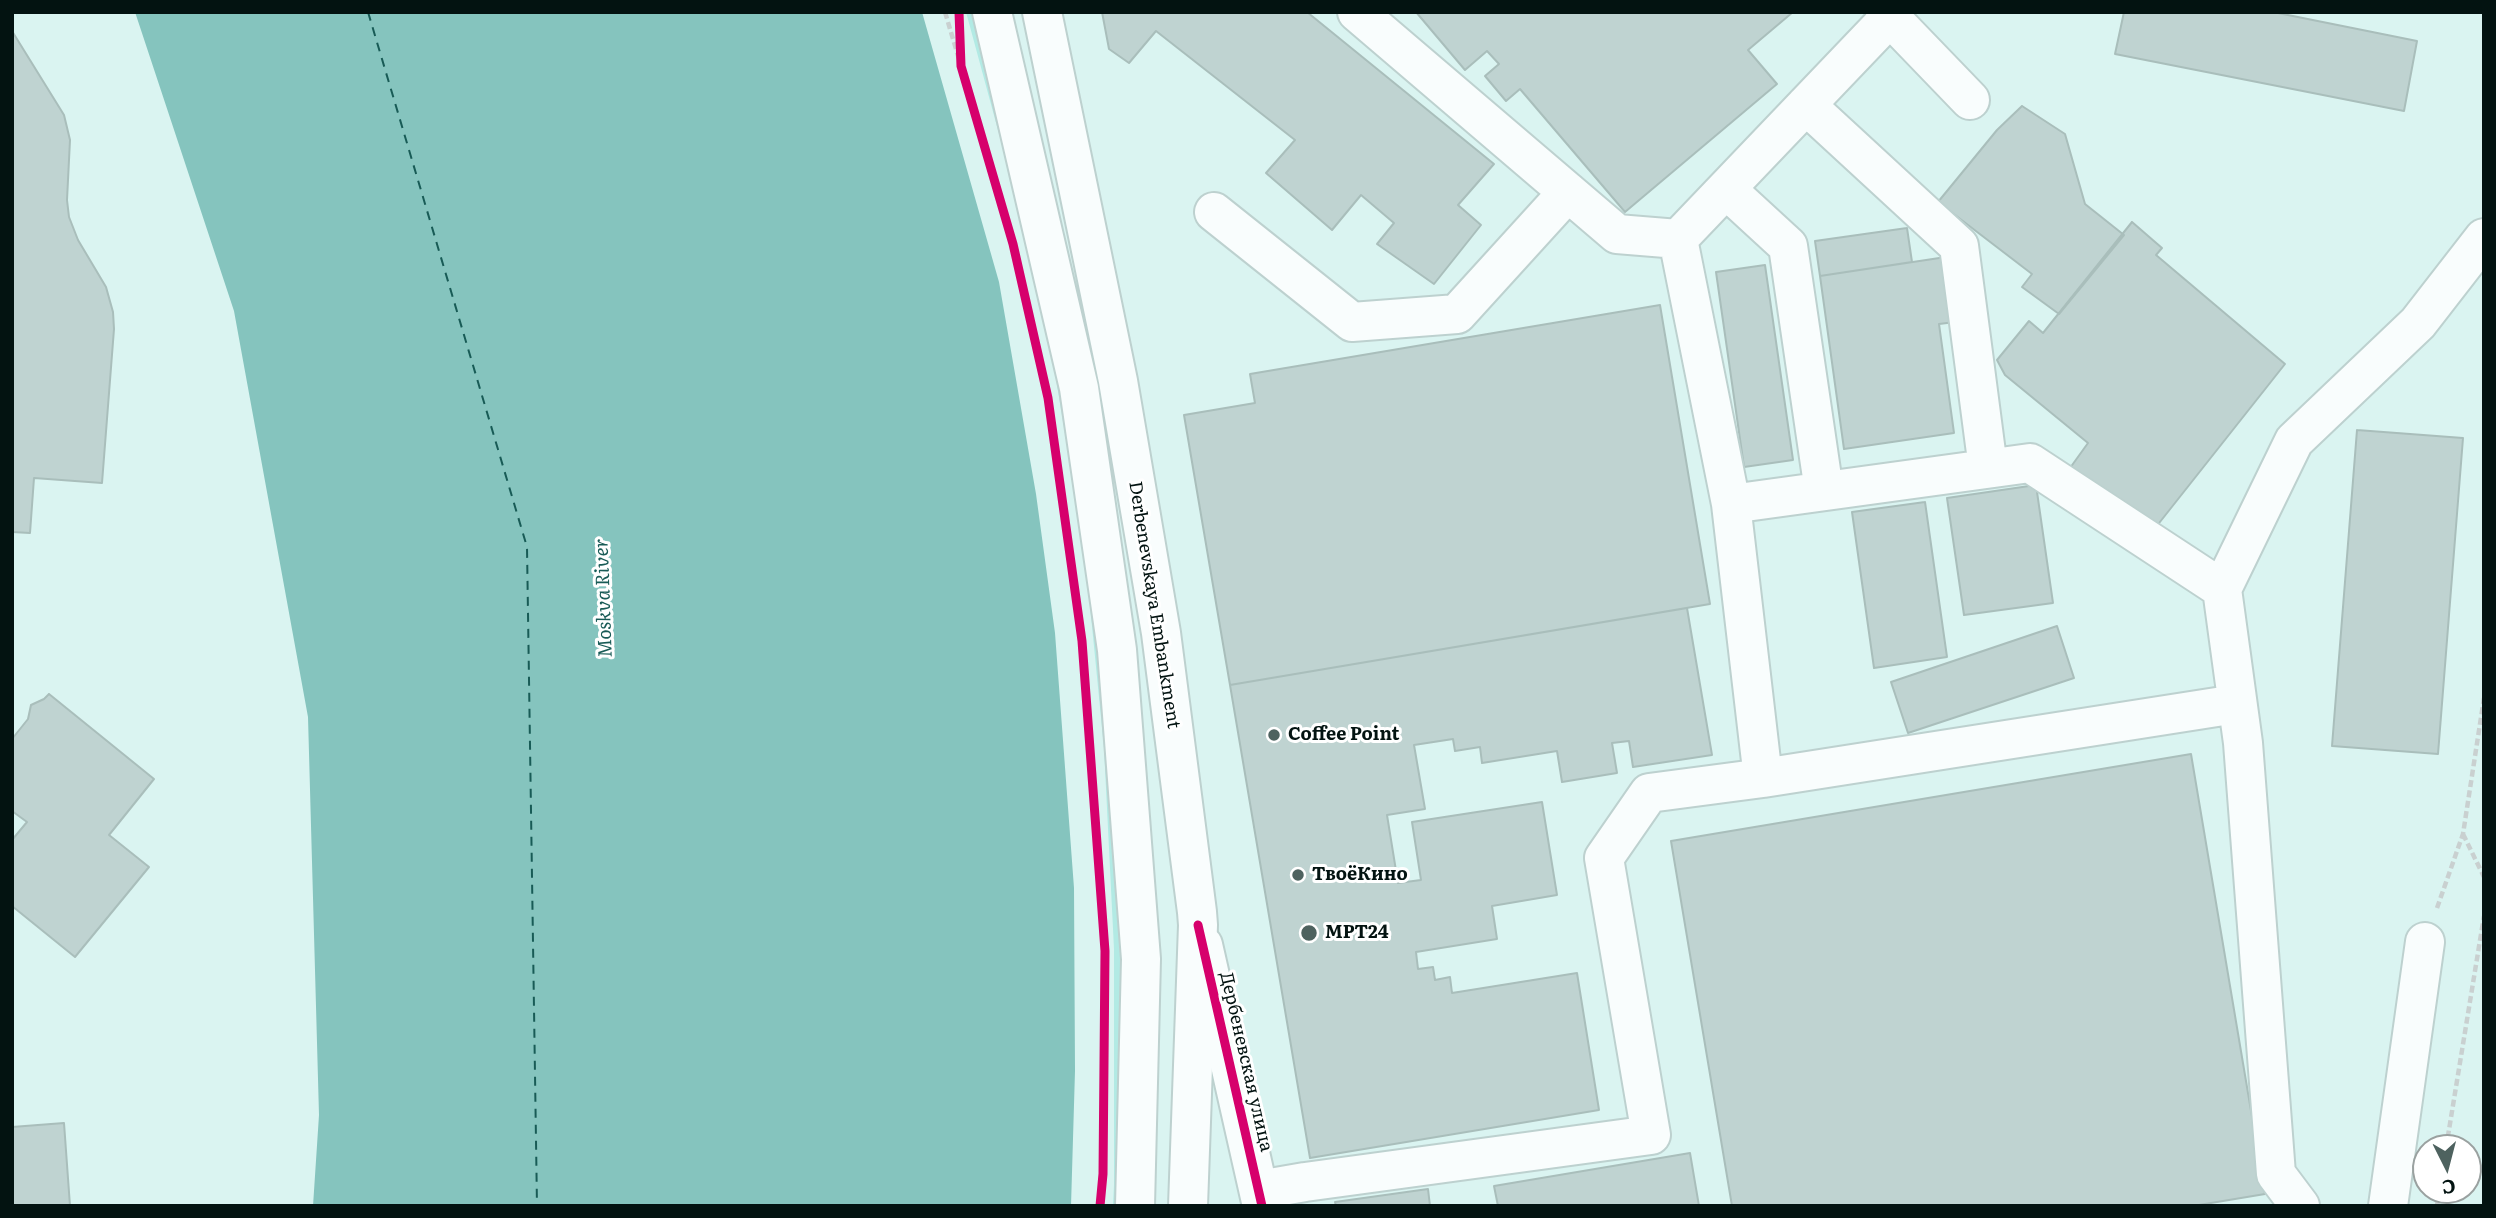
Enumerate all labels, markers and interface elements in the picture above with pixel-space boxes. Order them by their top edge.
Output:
street label: Derbenevskaya Embankment [1124,480,1184,730]
water label: Moskva River [591,538,617,658]
place label: Coffee Point [1288,724,1399,746]
marker: Coffee Point [1266,727,1282,743]
place label: ТвоёКино [1312,864,1408,886]
marker: ТвоёКино [1290,867,1306,883]
place label: МРТ24 [1325,922,1389,944]
marker: МРТ24 [1299,923,1319,943]
street label: Дербеневская улица [1215,970,1277,1154]
north arrow [2412,1134,2482,1204]
text: С [2441,1173,2457,1203]

